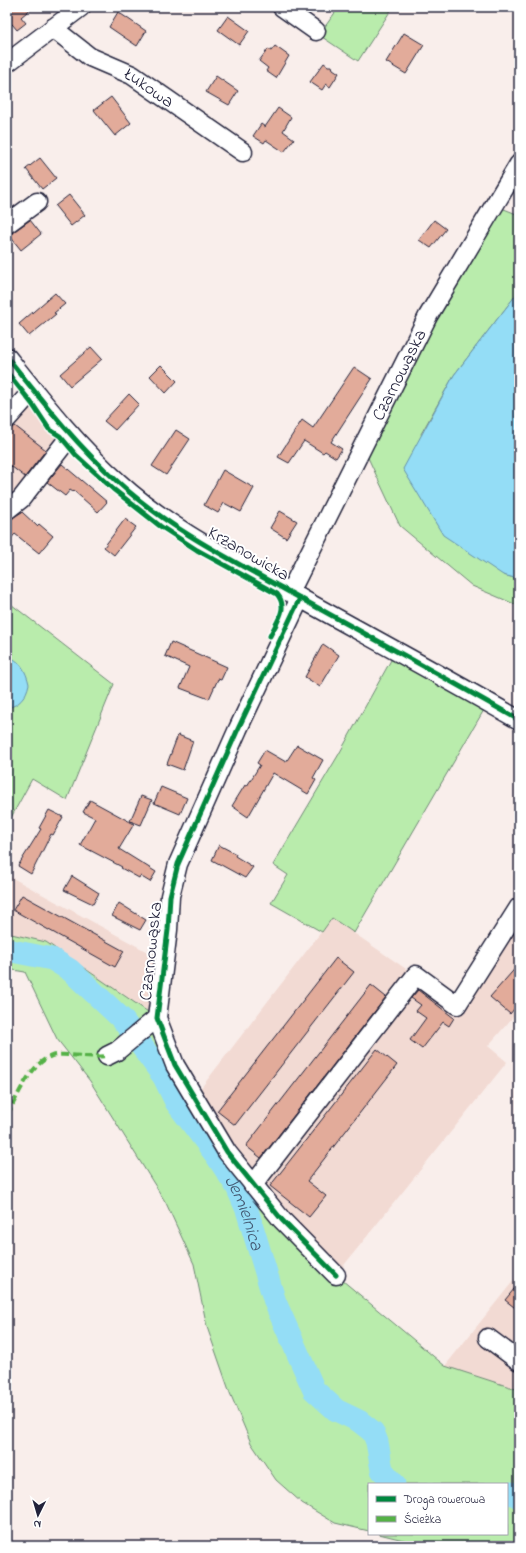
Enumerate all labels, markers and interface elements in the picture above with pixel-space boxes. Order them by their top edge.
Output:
street label: Łukowa [119,62,179,115]
street label: Czarnowąska [367,325,434,426]
street label: Krzanowicka [202,521,294,589]
street label: Czarnowąska [134,900,170,1002]
water label: Jemielnica [216,1170,270,1255]
legend [368,1483,508,1535]
text: Droga rowerowa [403,1491,485,1510]
north arrow [18,1495,58,1535]
text: Ścieżka [404,1511,441,1529]
text: N [33,1516,42,1532]

